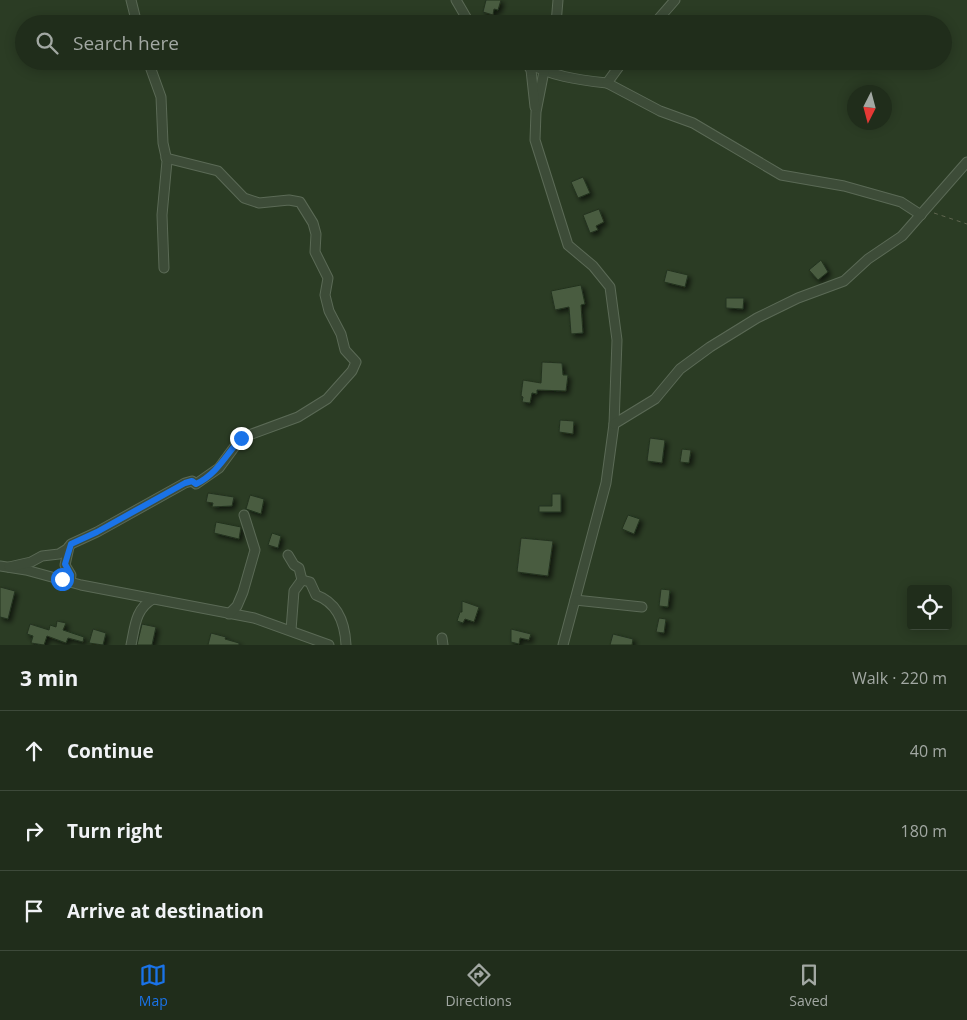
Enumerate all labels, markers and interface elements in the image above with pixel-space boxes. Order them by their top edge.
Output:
search box [15,15,952,70]
icon: search [33,29,61,57]
text: Search here [73,30,179,56]
north arrow [847,85,892,130]
route end [230,427,253,450]
route start [51,568,74,591]
map controls [907,585,952,630]
button: locate [907,585,952,630]
text: 3 min [20,664,78,692]
text: Walk · 220 m [852,667,947,689]
icon: ahead [20,737,48,765]
text: Continue [67,738,154,764]
text: 40 m [910,740,947,762]
icon: right [20,817,48,845]
text: Turn right [67,818,162,844]
text: 180 m [901,820,947,842]
icon: arrive [20,897,48,925]
text: Arrive at destination [67,898,264,924]
tab: Map [139,961,168,1010]
tab: Directions [445,961,512,1010]
tab: Saved [789,961,828,1010]

